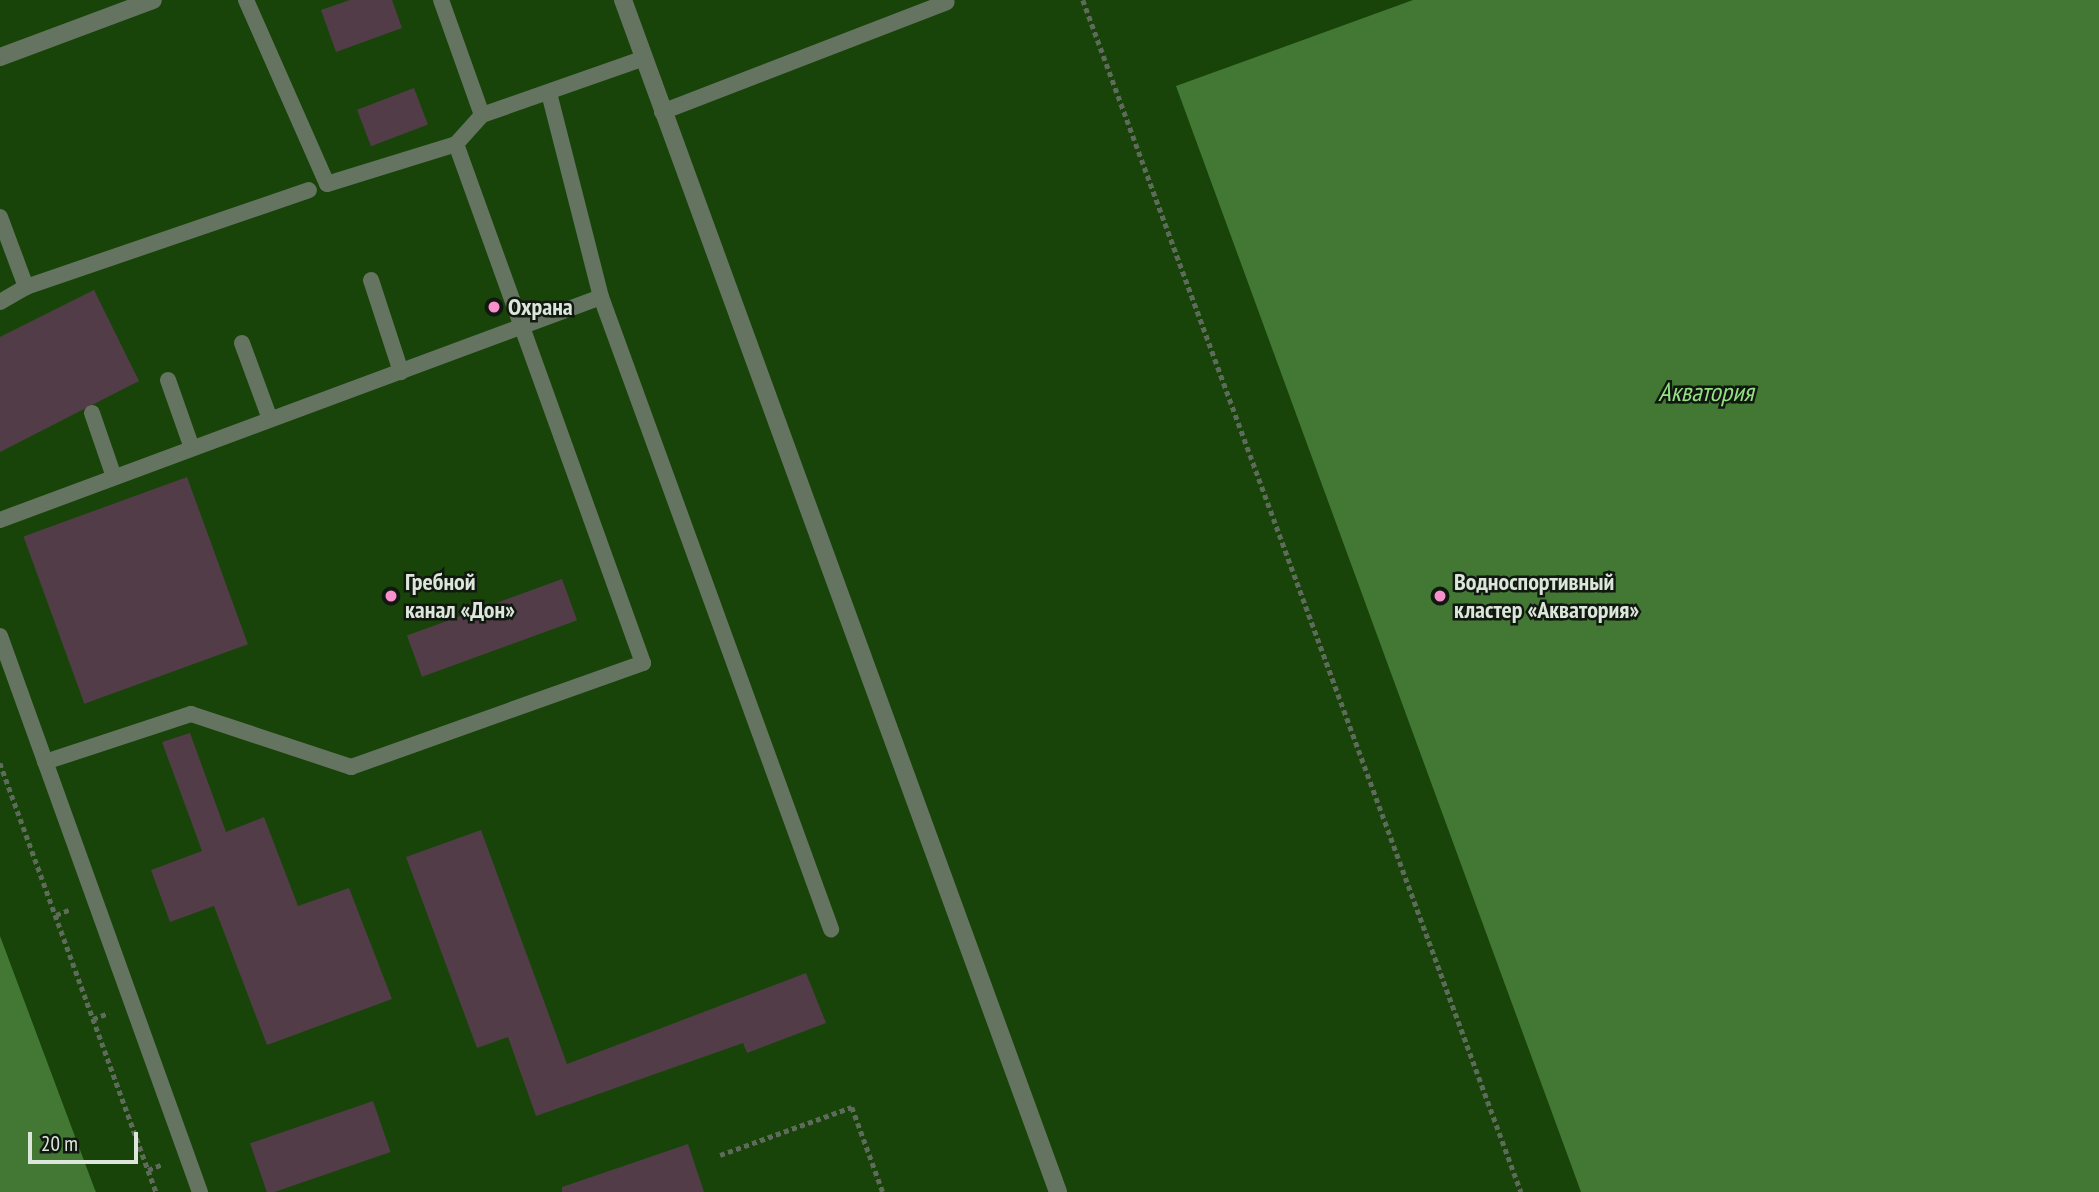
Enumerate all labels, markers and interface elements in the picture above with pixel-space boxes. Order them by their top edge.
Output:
place label: Охрана [508,293,573,321]
marker: Охрана [486,299,502,315]
water label: Акватория [1658,376,1754,408]
place label: Гребной канал «Дон» [405,568,515,624]
place label: Водноспортивный кластер «Акватория» [1454,568,1639,624]
marker: Гребной канал «Дон» [383,588,399,604]
marker: Водноспортивный кластер «Акватория» [1432,588,1448,604]
scale bar [32,1118,142,1162]
text: 20 m [41,1130,78,1157]

